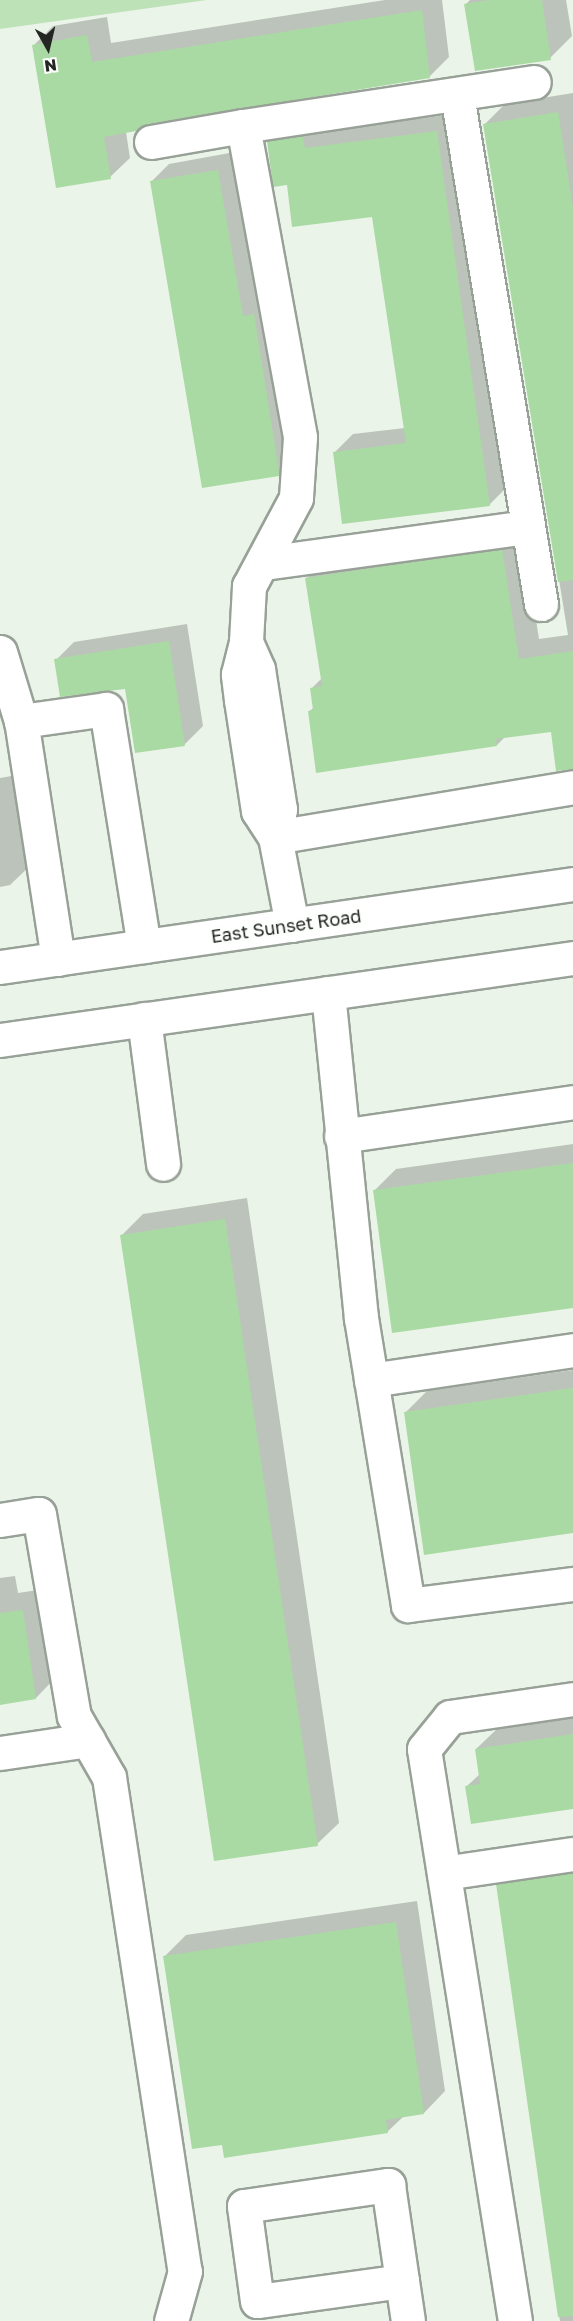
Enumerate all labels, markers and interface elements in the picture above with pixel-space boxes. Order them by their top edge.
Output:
north arrow [18,18,78,78]
text: N [43,55,58,77]
street label: East Sunset Road [209,905,363,947]

